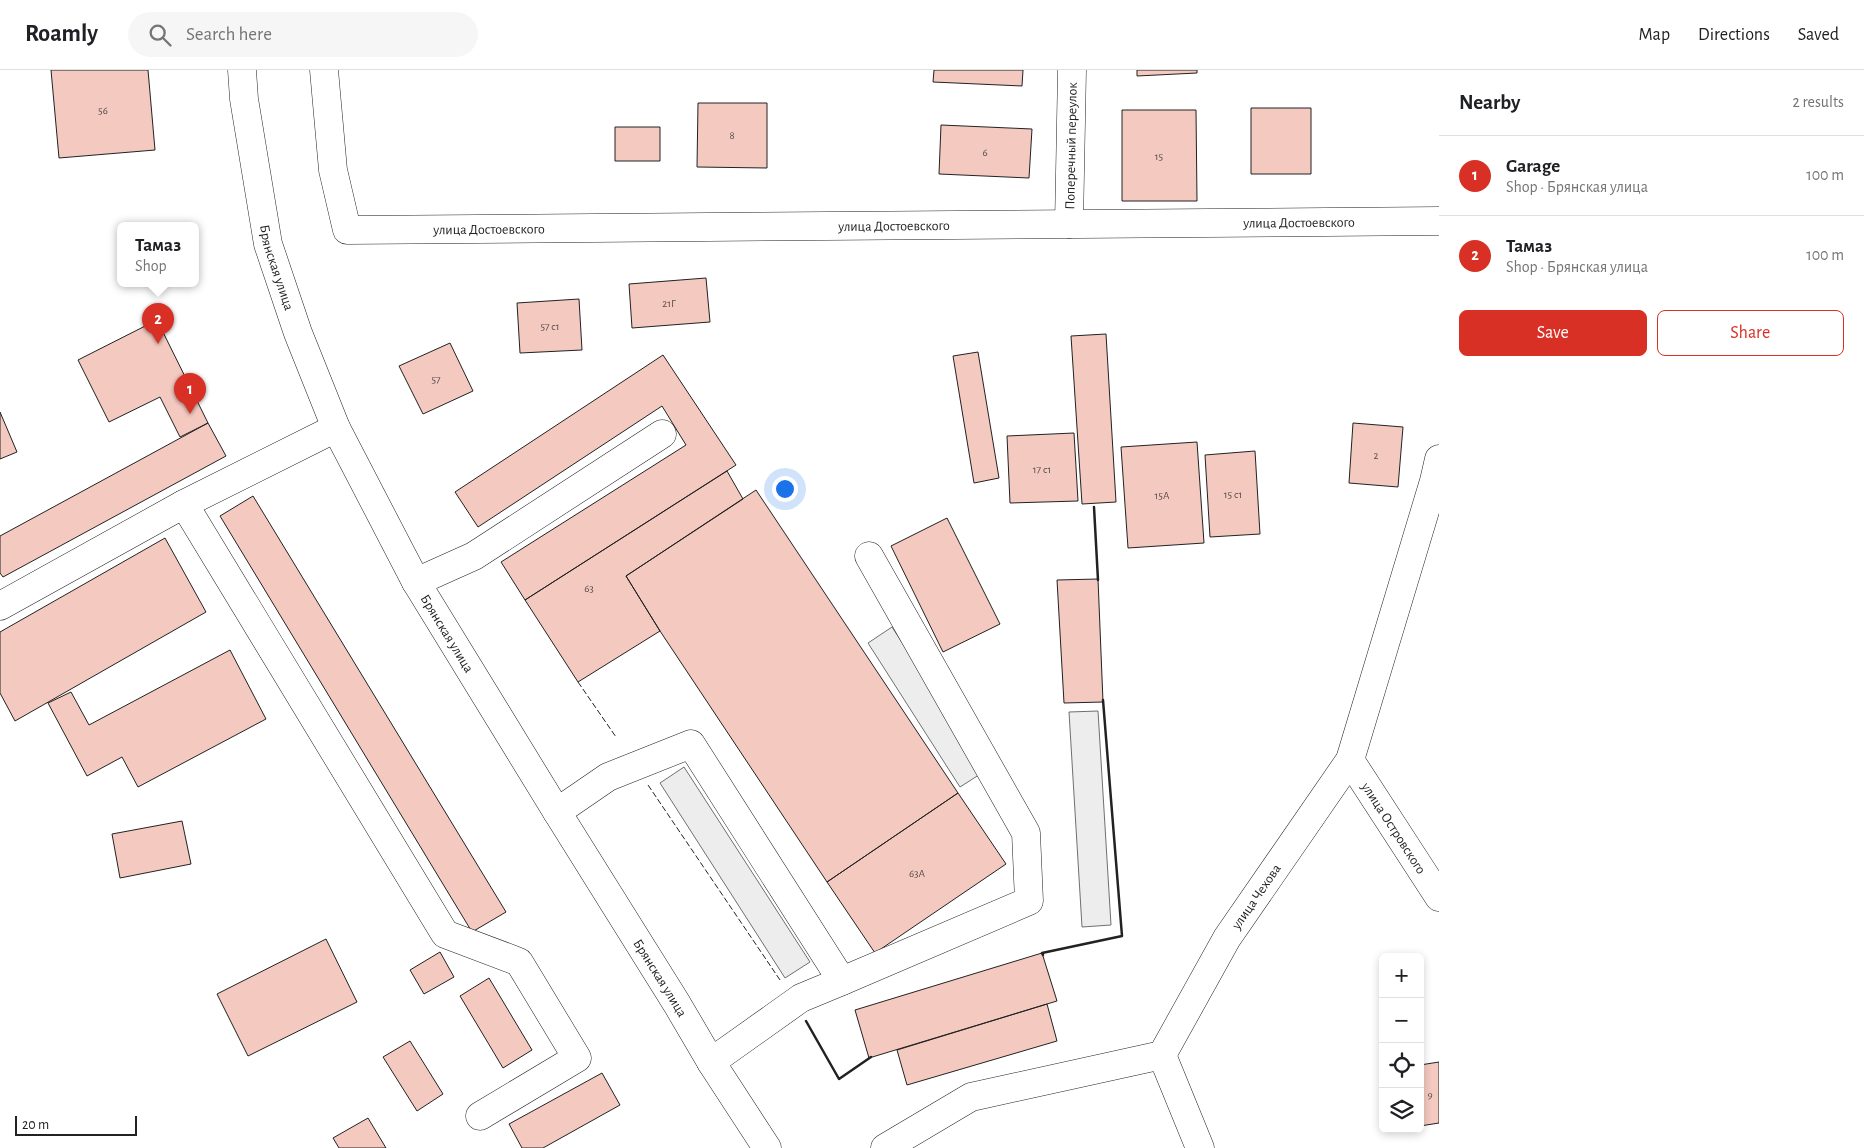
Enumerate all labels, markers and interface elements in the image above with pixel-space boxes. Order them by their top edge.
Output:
search box [128,12,478,57]
icon: search [146,21,174,49]
text: Roamly [25,22,98,46]
text: Search here [186,25,272,44]
text: Map [1639,26,1670,44]
text: Directions [1698,26,1770,44]
text: Saved [1798,26,1839,44]
street label: Поперечный переулок [1063,82,1080,210]
text: Nearby [1459,92,1520,113]
text: 2 results [1792,94,1844,110]
house number: 56 [98,105,108,116]
house number: 8 [729,130,735,141]
house number: 6 [982,147,988,158]
house number: 15 [1155,151,1164,162]
text: Garage [1506,157,1560,176]
text: 1 [1472,167,1478,183]
text: 100 m [1806,167,1844,183]
text: Shop · Брянская улица [1506,179,1648,195]
street label: улица Достоевского [1242,216,1355,231]
street label: улица Достоевского [837,219,950,234]
popup [117,222,199,287]
street label: улица Достоевского [432,222,545,237]
street label: Брянская улица [257,224,296,313]
text: Тамаз [135,236,181,255]
text: Тамаз [1506,237,1552,256]
text: 2 [1471,247,1479,263]
text: 100 m [1806,247,1844,263]
text: Shop [135,258,167,274]
text: Shop · Брянская улица [1506,259,1648,275]
house number: 21Г [662,298,676,309]
pin: 2 [142,303,174,344]
button: Save [1459,310,1647,356]
button: Share [1657,310,1844,356]
house number: 57 с1 [540,321,560,332]
pin: 1 [174,373,206,414]
house number: 57 [431,374,441,385]
house number: 2 [1373,450,1379,461]
house number: 17 с1 [1033,464,1051,475]
your location [772,476,798,502]
house number: 15 с1 [1224,489,1242,500]
house number: 15А [1155,490,1170,501]
house number: 63 [584,583,594,594]
street label: Брянская улица [417,592,476,676]
street label: улица Островского [1358,779,1428,877]
street label: улица Чехова [1229,861,1284,933]
house number: 63А [909,868,926,879]
street label: Брянская улица [630,937,689,1020]
map controls [1379,953,1424,1133]
button: + [1379,953,1424,998]
button: − [1379,998,1424,1043]
button: locate [1379,1043,1424,1088]
button: layers [1379,1088,1424,1133]
house number: 9 [1427,1089,1433,1100]
scale bar [15,1113,138,1136]
text: 20 m [22,1118,49,1132]

